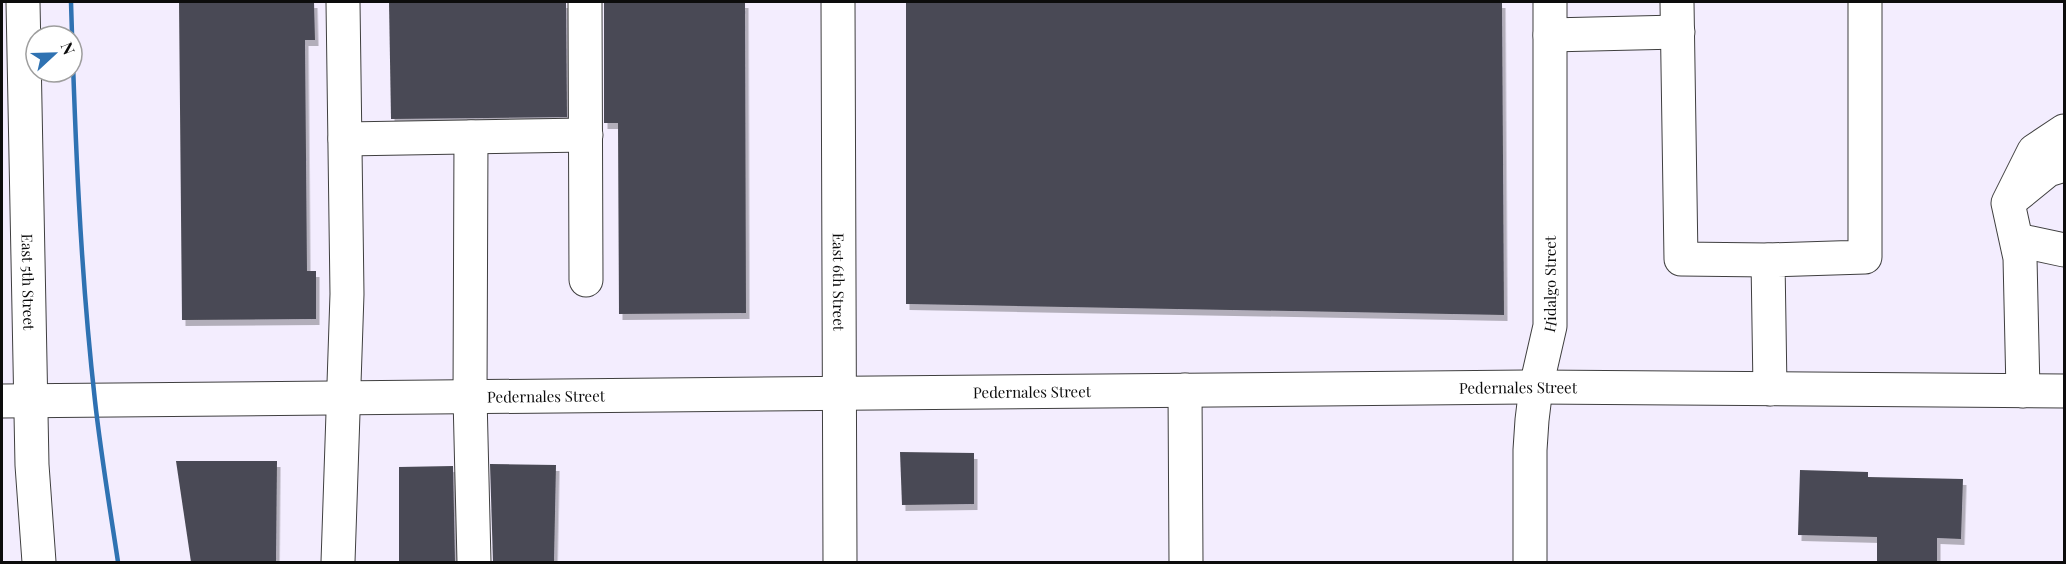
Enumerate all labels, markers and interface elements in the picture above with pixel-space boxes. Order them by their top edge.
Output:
north arrow [24,24,84,84]
text: N [56,39,80,58]
street label: East 5th Street [18,233,39,331]
street label: East 6th Street [829,233,849,332]
street label: Hidalgo Street [1539,235,1561,334]
street label: Pedernales Street [1459,377,1578,398]
street label: Pedernales Street [973,381,1092,402]
street label: Pedernales Street [487,385,606,407]

